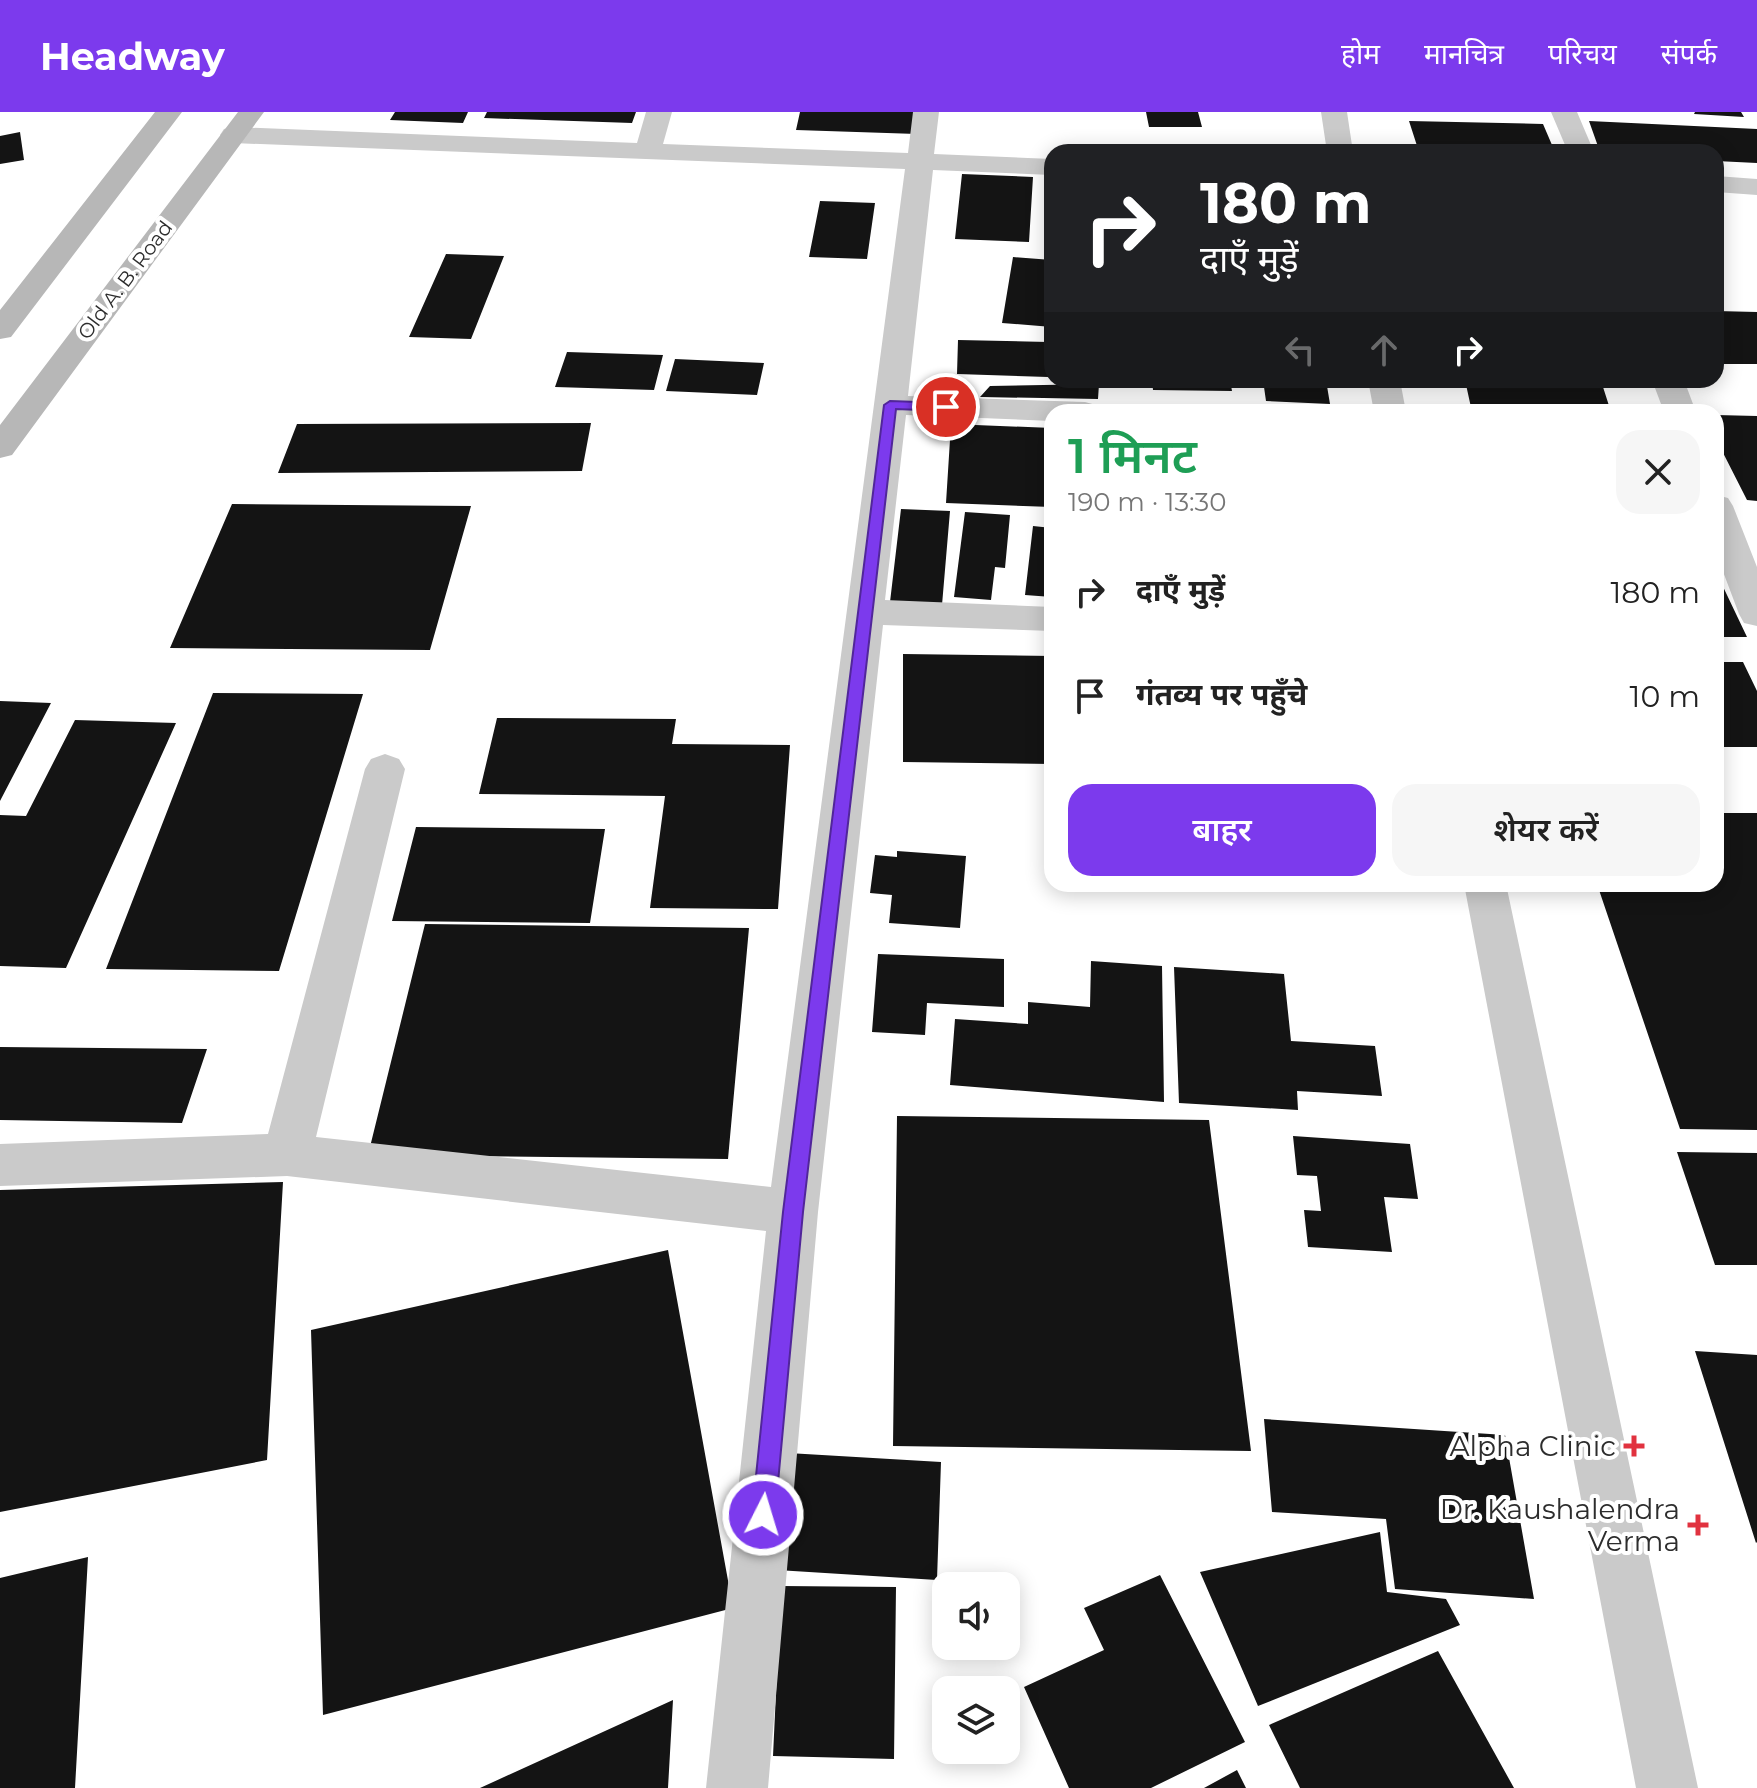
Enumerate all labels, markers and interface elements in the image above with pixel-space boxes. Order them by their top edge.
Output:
text: Headway [40,33,225,80]
text: होम [1341,37,1380,71]
text: मानचित्र [1424,37,1504,71]
text: परिचय [1548,37,1617,71]
text: संपर्क [1661,37,1717,71]
text: 180 m [1200,169,1372,237]
icon: right [1068,176,1172,280]
street label: Old A. B. Road [73,216,177,344]
text: दाएँ मुड़ें [1200,237,1299,281]
icon: left [1278,328,1322,372]
icon: ahead [1362,328,1406,372]
icon: right [1446,328,1490,372]
pin [912,373,980,441]
icon: arrive [924,385,968,429]
text: 1 मिनट [1068,427,1197,485]
button: close [1616,430,1700,514]
text: 190 m · 13:30 [1068,486,1226,518]
icon: right [1068,570,1112,614]
text: दाएँ मुड़ें [1136,572,1225,609]
text: 180 m [1610,574,1700,611]
icon: arrive [1068,674,1112,718]
text: गंतव्य पर पहुँचे [1136,676,1307,713]
text: 10 m [1630,678,1700,715]
button: बाहर [1068,784,1376,876]
button: शेयर करें [1392,784,1700,876]
place label: Alpha Clinic [1449,1429,1616,1463]
marker: Alpha Clinic [1623,1435,1645,1457]
position arrow [721,1473,805,1557]
place label: Dr. Kaushalendra Verma [1440,1492,1680,1558]
marker: Dr. Kaushalendra Verma [1687,1514,1709,1536]
map controls [932,1572,1020,1764]
button: sound [932,1572,1020,1660]
button: layers [932,1676,1020,1764]

